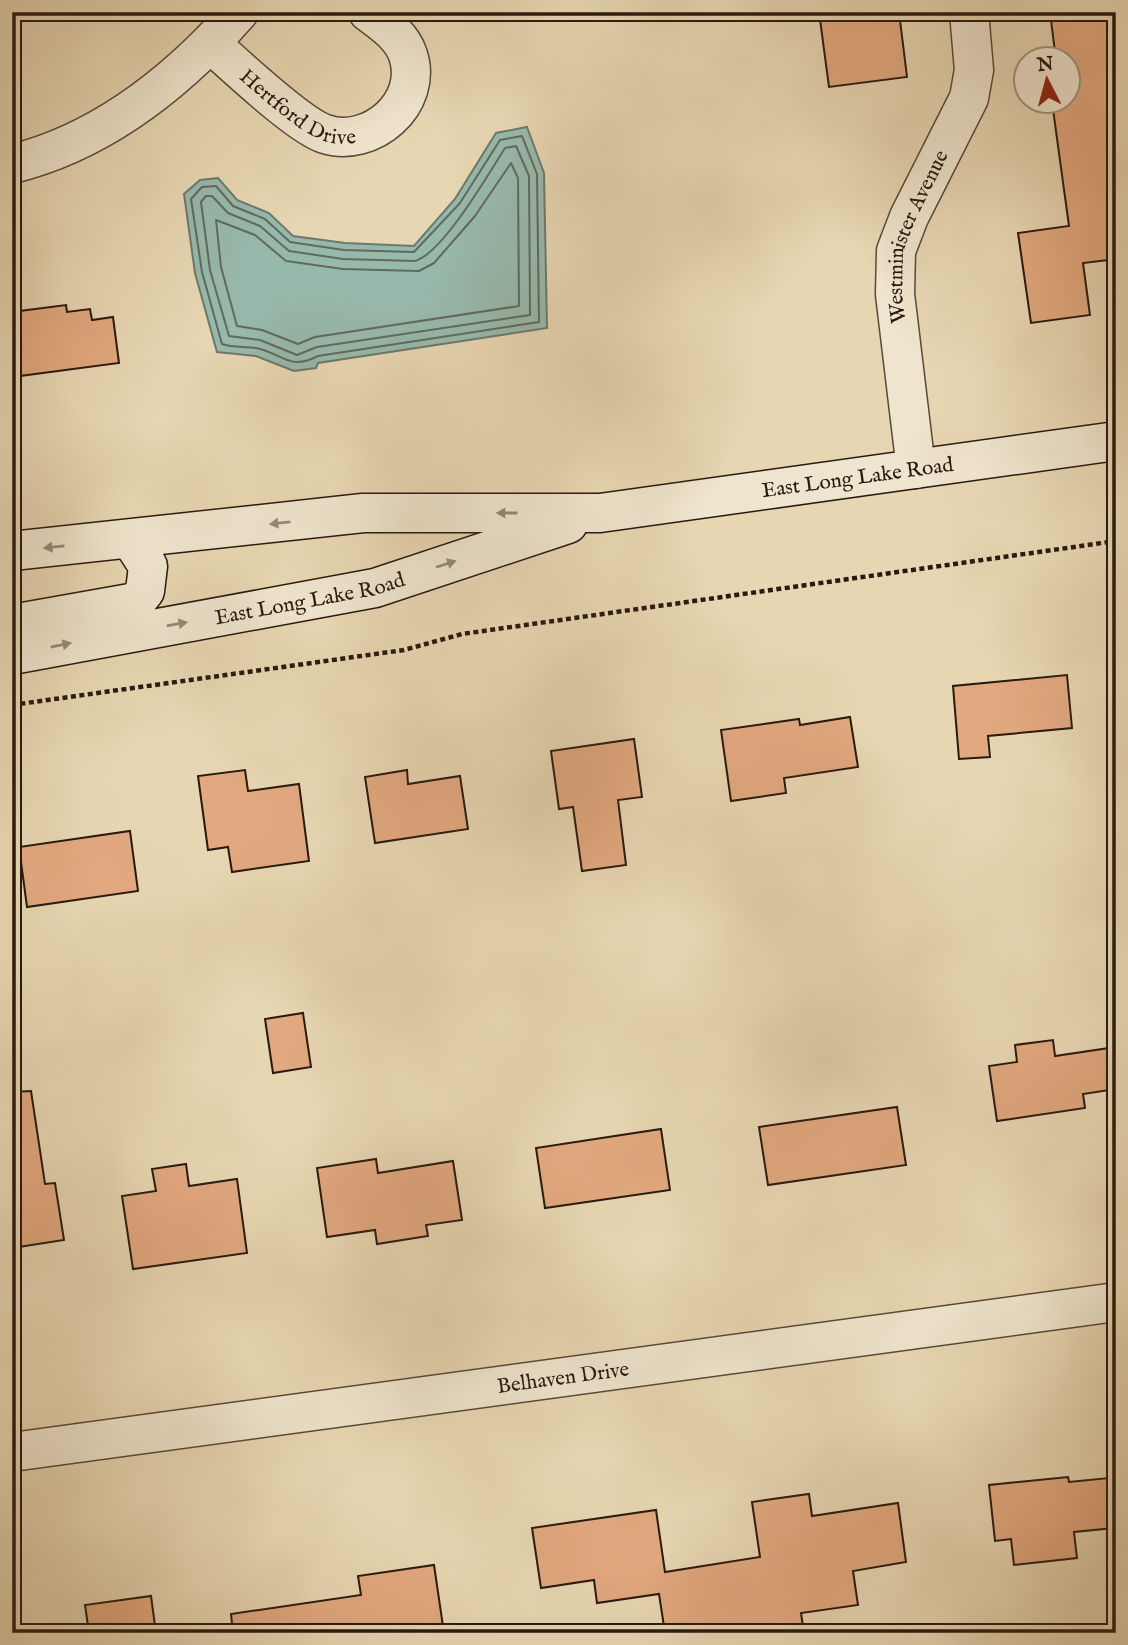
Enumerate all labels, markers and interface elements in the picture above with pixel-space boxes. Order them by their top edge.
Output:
north arrow [1012,46,1082,116]
text: N [1035,52,1055,78]
street label: Hertford Drive [233,64,358,152]
street label: Westminister Avenue [883,145,956,325]
street label: East Long Lake Road [760,452,956,505]
one-way arrow [496,507,518,519]
one-way arrow [269,517,291,528]
one-way arrow [43,542,65,553]
one-way arrow [436,558,457,569]
street label: East Long Lake Road [213,567,409,632]
one-way arrow [166,618,188,629]
one-way arrow [50,640,72,651]
street label: Belhaven Drive [495,1356,631,1401]

